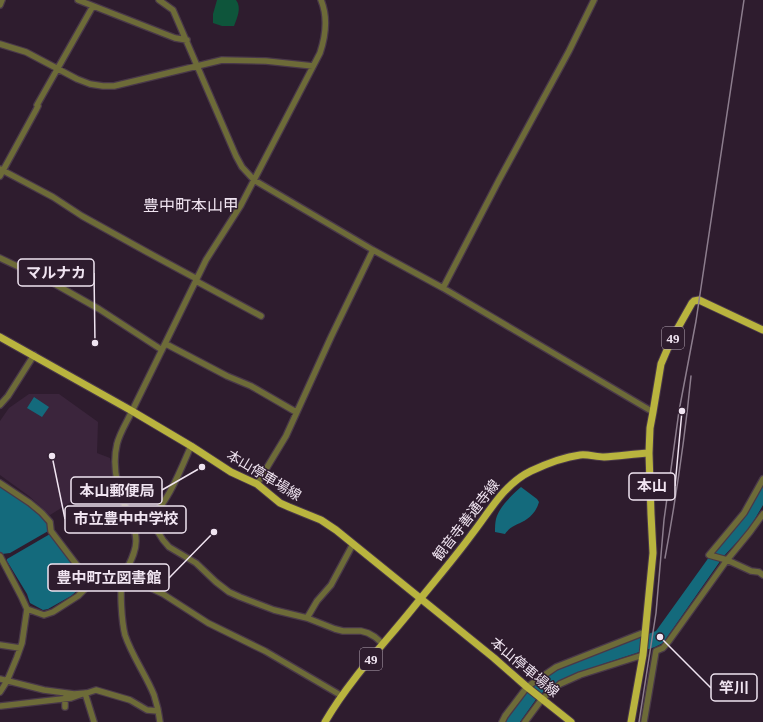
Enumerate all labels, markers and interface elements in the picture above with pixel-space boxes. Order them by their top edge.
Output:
district label: 豊中町本山甲 [143,197,239,214]
callout: マルナカ [18,259,94,286]
text: マルナカ [26,265,86,281]
road number: 49 [662,327,684,349]
street label: 本山停車場線 [224,447,304,503]
callout: 本山 [629,473,675,500]
callout: 本山郵便局 [71,477,162,504]
street label: 観音寺善通寺線 [430,477,502,564]
text: 本山 [637,478,667,494]
text: 本山郵便局 [79,483,155,499]
callout: 市立豊中中学校 [65,506,186,533]
text: 市立豊中中学校 [73,511,179,527]
callout: 豊中町立図書館 [48,564,169,591]
text: 豊中町立図書館 [56,570,162,586]
street label: 本山停車場線 [488,635,562,700]
road number: 49 [360,648,382,670]
callout: 竿川 [711,674,757,701]
text: 竿川 [719,680,749,696]

